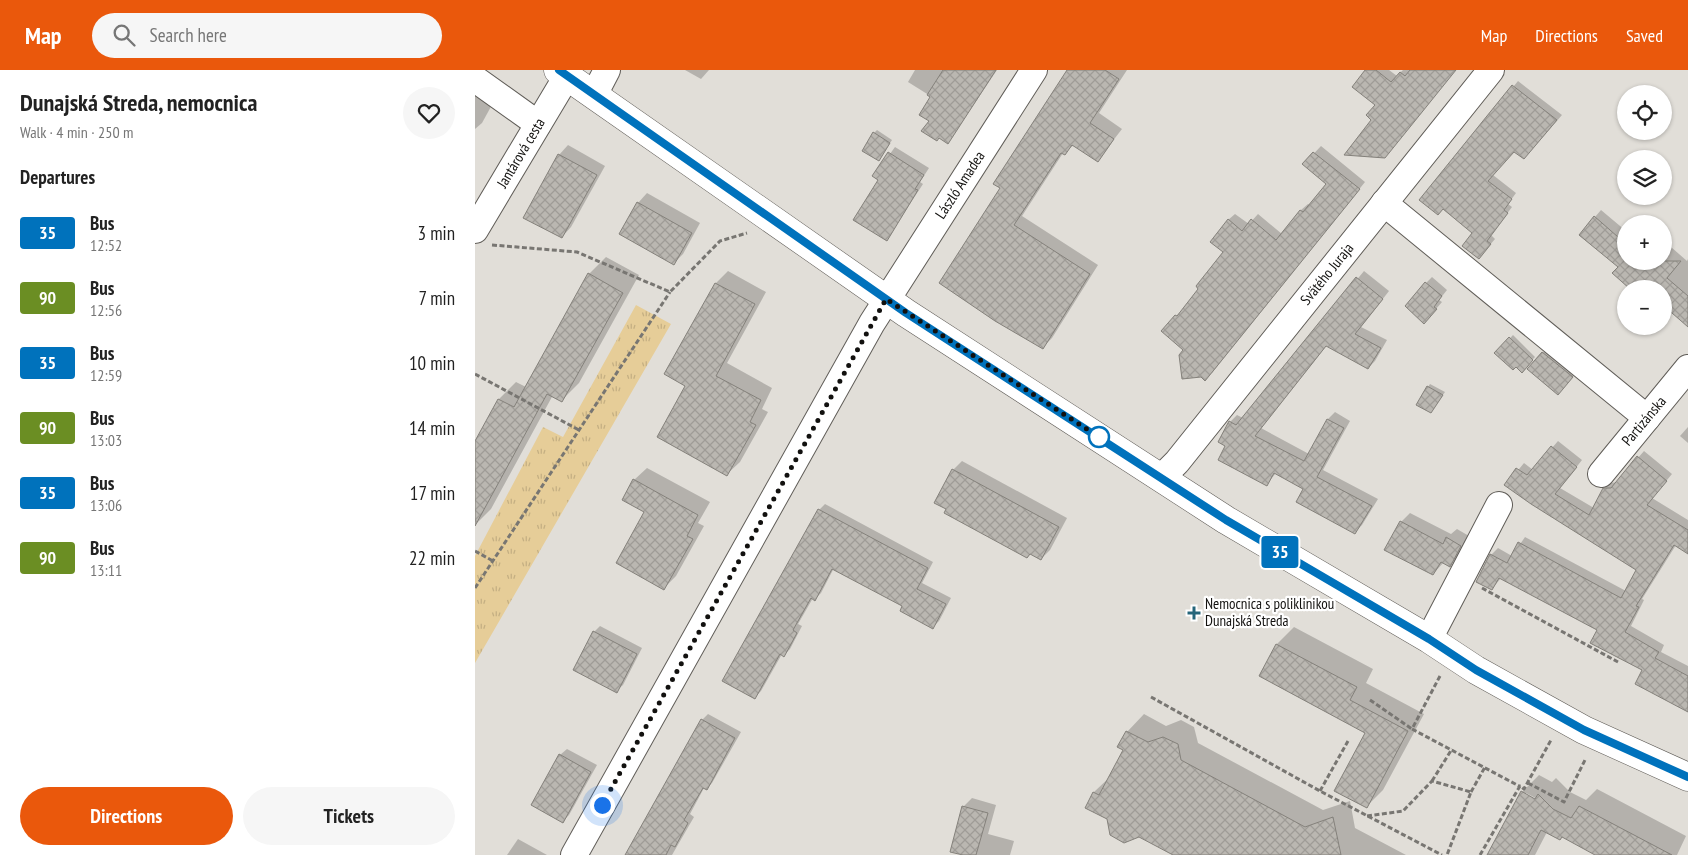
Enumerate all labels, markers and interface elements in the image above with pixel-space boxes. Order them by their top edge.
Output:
search box [92,13,442,58]
text: Map [25,20,62,51]
icon: search [110,21,138,49]
text: Search here [150,23,227,47]
text: Map [1481,24,1507,47]
text: Directions [1535,24,1598,47]
text: Saved [1626,24,1663,47]
map controls [1617,85,1672,335]
button: locate [1617,85,1672,140]
text: Dunajská Streda, nemocnica [20,87,257,118]
button: heart [403,87,455,139]
street label: Jantárová cesta [492,114,549,192]
text: Walk · 4 min · 250 m [20,122,133,142]
street label: László Amadea [931,147,989,222]
button: layers [1617,150,1672,205]
text: Departures [20,165,95,189]
text: Bus [90,211,114,235]
button: + [1617,215,1672,270]
text: 35 [39,221,56,244]
text: 3 min [418,221,455,245]
text: 12:52 [90,235,122,255]
street label: Svätého Juraja [1296,239,1357,308]
text: Bus [90,276,114,300]
button: − [1617,280,1672,335]
text: 90 [39,286,56,309]
text: 7 min [418,286,455,310]
text: 12:56 [90,300,122,320]
text: Bus [90,341,114,365]
text: 35 [39,351,56,374]
text: 10 min [409,351,455,375]
text: 12:59 [90,365,122,385]
street label: Partizánska [1617,392,1670,449]
text: Bus [90,406,114,430]
text: 90 [39,416,56,439]
text: 14 min [409,416,455,440]
unlabelled marker [1088,426,1110,448]
text: 13:03 [90,430,122,450]
text: Bus [90,471,114,495]
text: 35 [39,481,56,504]
text: 17 min [410,481,455,505]
text: 13:06 [90,495,122,515]
text: Bus [90,536,114,560]
line badge: 35 [1257,536,1303,568]
text: 35 [1271,540,1289,563]
text: 90 [39,546,56,569]
text: 22 min [409,546,455,570]
text: 13:11 [90,560,122,580]
place label: Nemocnica s poliklinikou Dunajská Streda [1205,594,1334,630]
marker: Nemocnica s poliklinikou Dunajská Streda [1187,606,1201,620]
button: Directions [20,787,233,845]
button: Tickets [243,787,455,845]
your location [590,793,615,818]

